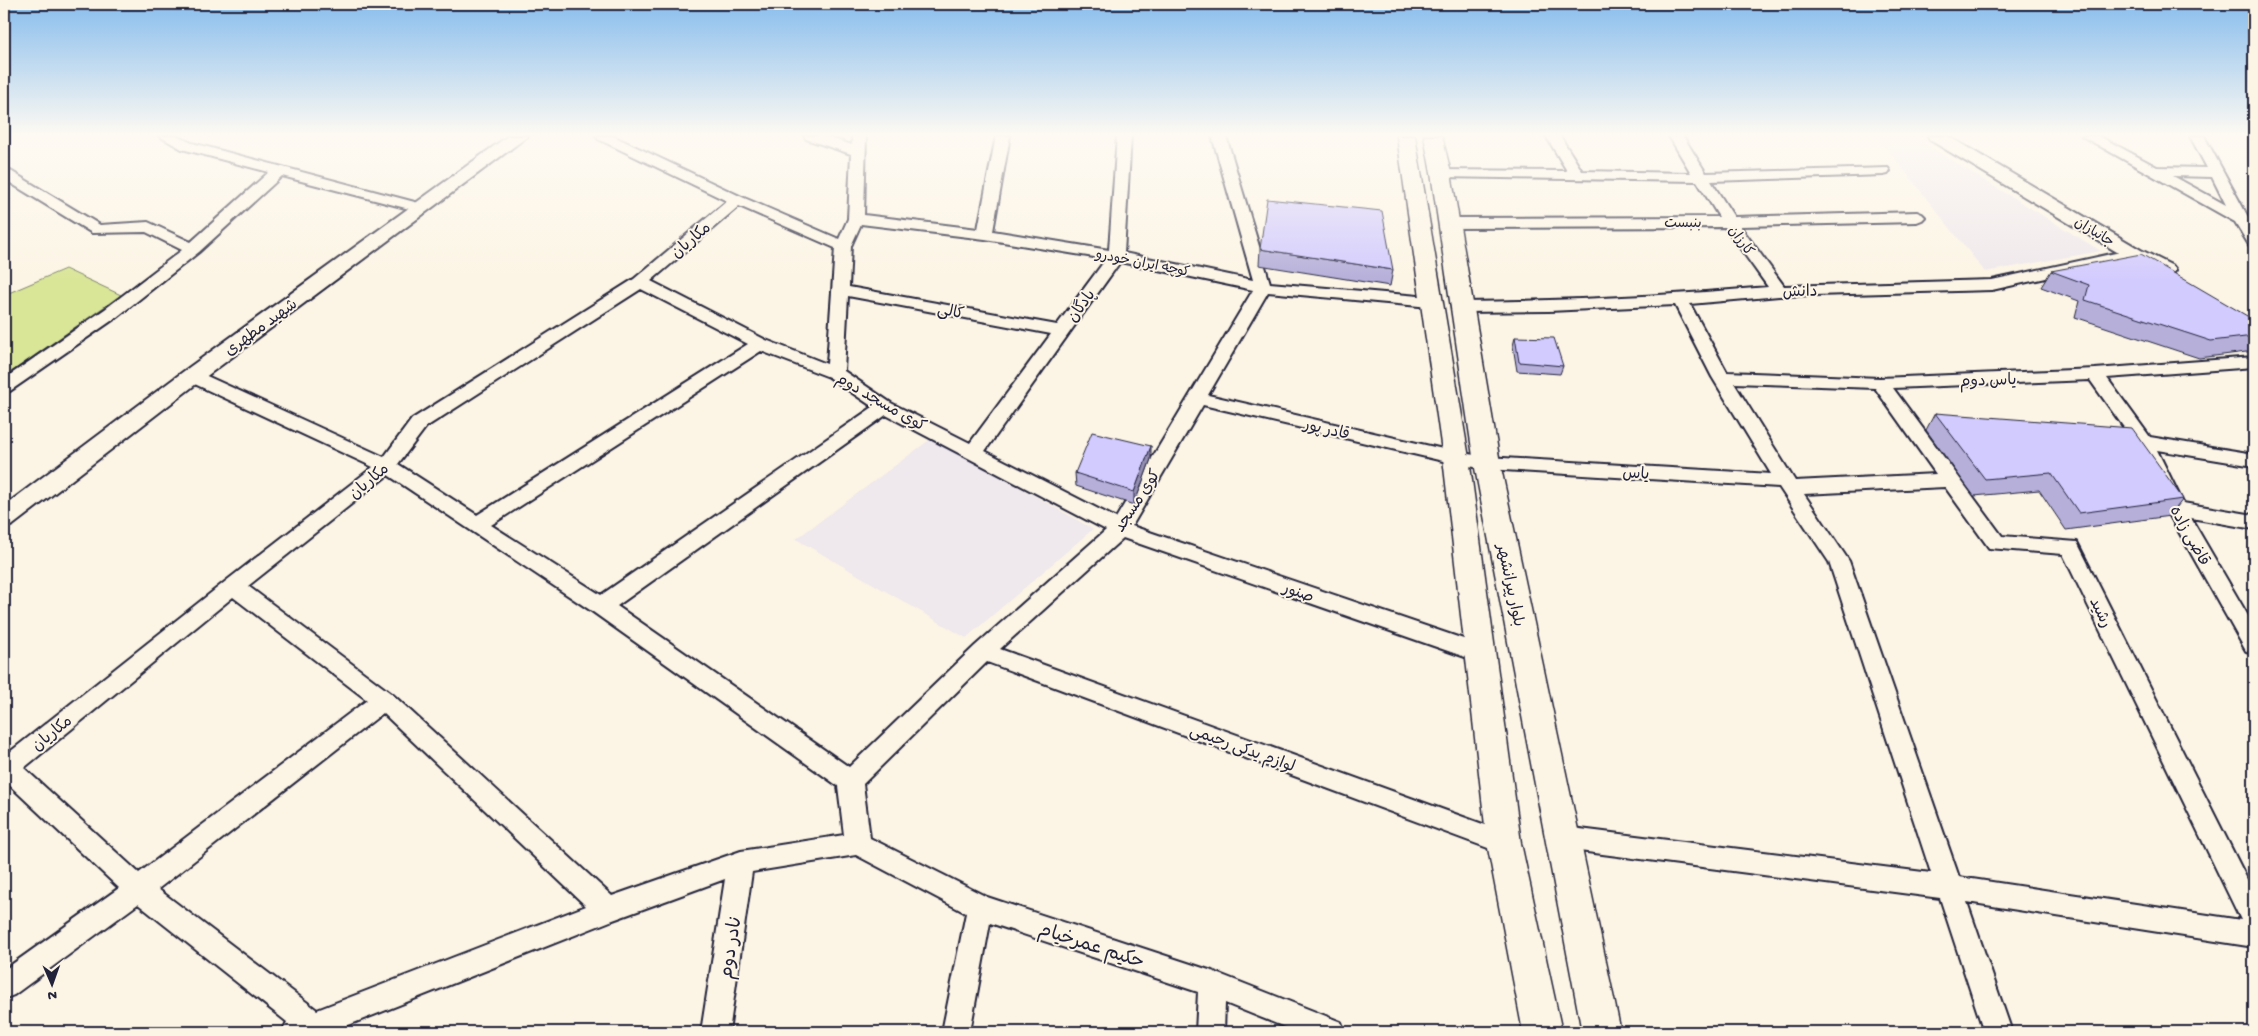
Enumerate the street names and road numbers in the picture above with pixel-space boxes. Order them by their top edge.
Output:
street label: جانبازان [2071,215,2117,252]
street label: بنبست [1664,216,1702,233]
street label: مکاریان [668,220,716,264]
street label: کارزان [1723,223,1757,260]
street label: کوچه ایران خودرو [1093,247,1191,282]
street label: دانش [1782,283,1818,304]
street label: پادگان [1062,285,1101,327]
street label: شهید مطهری [222,296,302,362]
street label: کالی [935,302,965,325]
street label: کوی مسجد دوم [832,371,929,438]
street label: یاس دوم [1959,372,2017,393]
street label: قادر پور [1299,416,1351,446]
street label: مکاریان [346,461,394,505]
street label: یاس [1622,465,1650,486]
street label: کوی مسجد [1112,467,1166,537]
street label: قاضی زاده [2164,503,2212,570]
street label: بلوار پیرانشهر [1490,541,1527,629]
street label: صنور [1278,579,1316,608]
street label: رشید [2083,595,2114,632]
street label: مکاریان [29,713,77,757]
street label: لوازم یدکی رحیمی [1187,722,1297,778]
street label: نادر دوم [716,914,749,981]
street label: حکیم عمرخیام [1035,919,1147,975]

